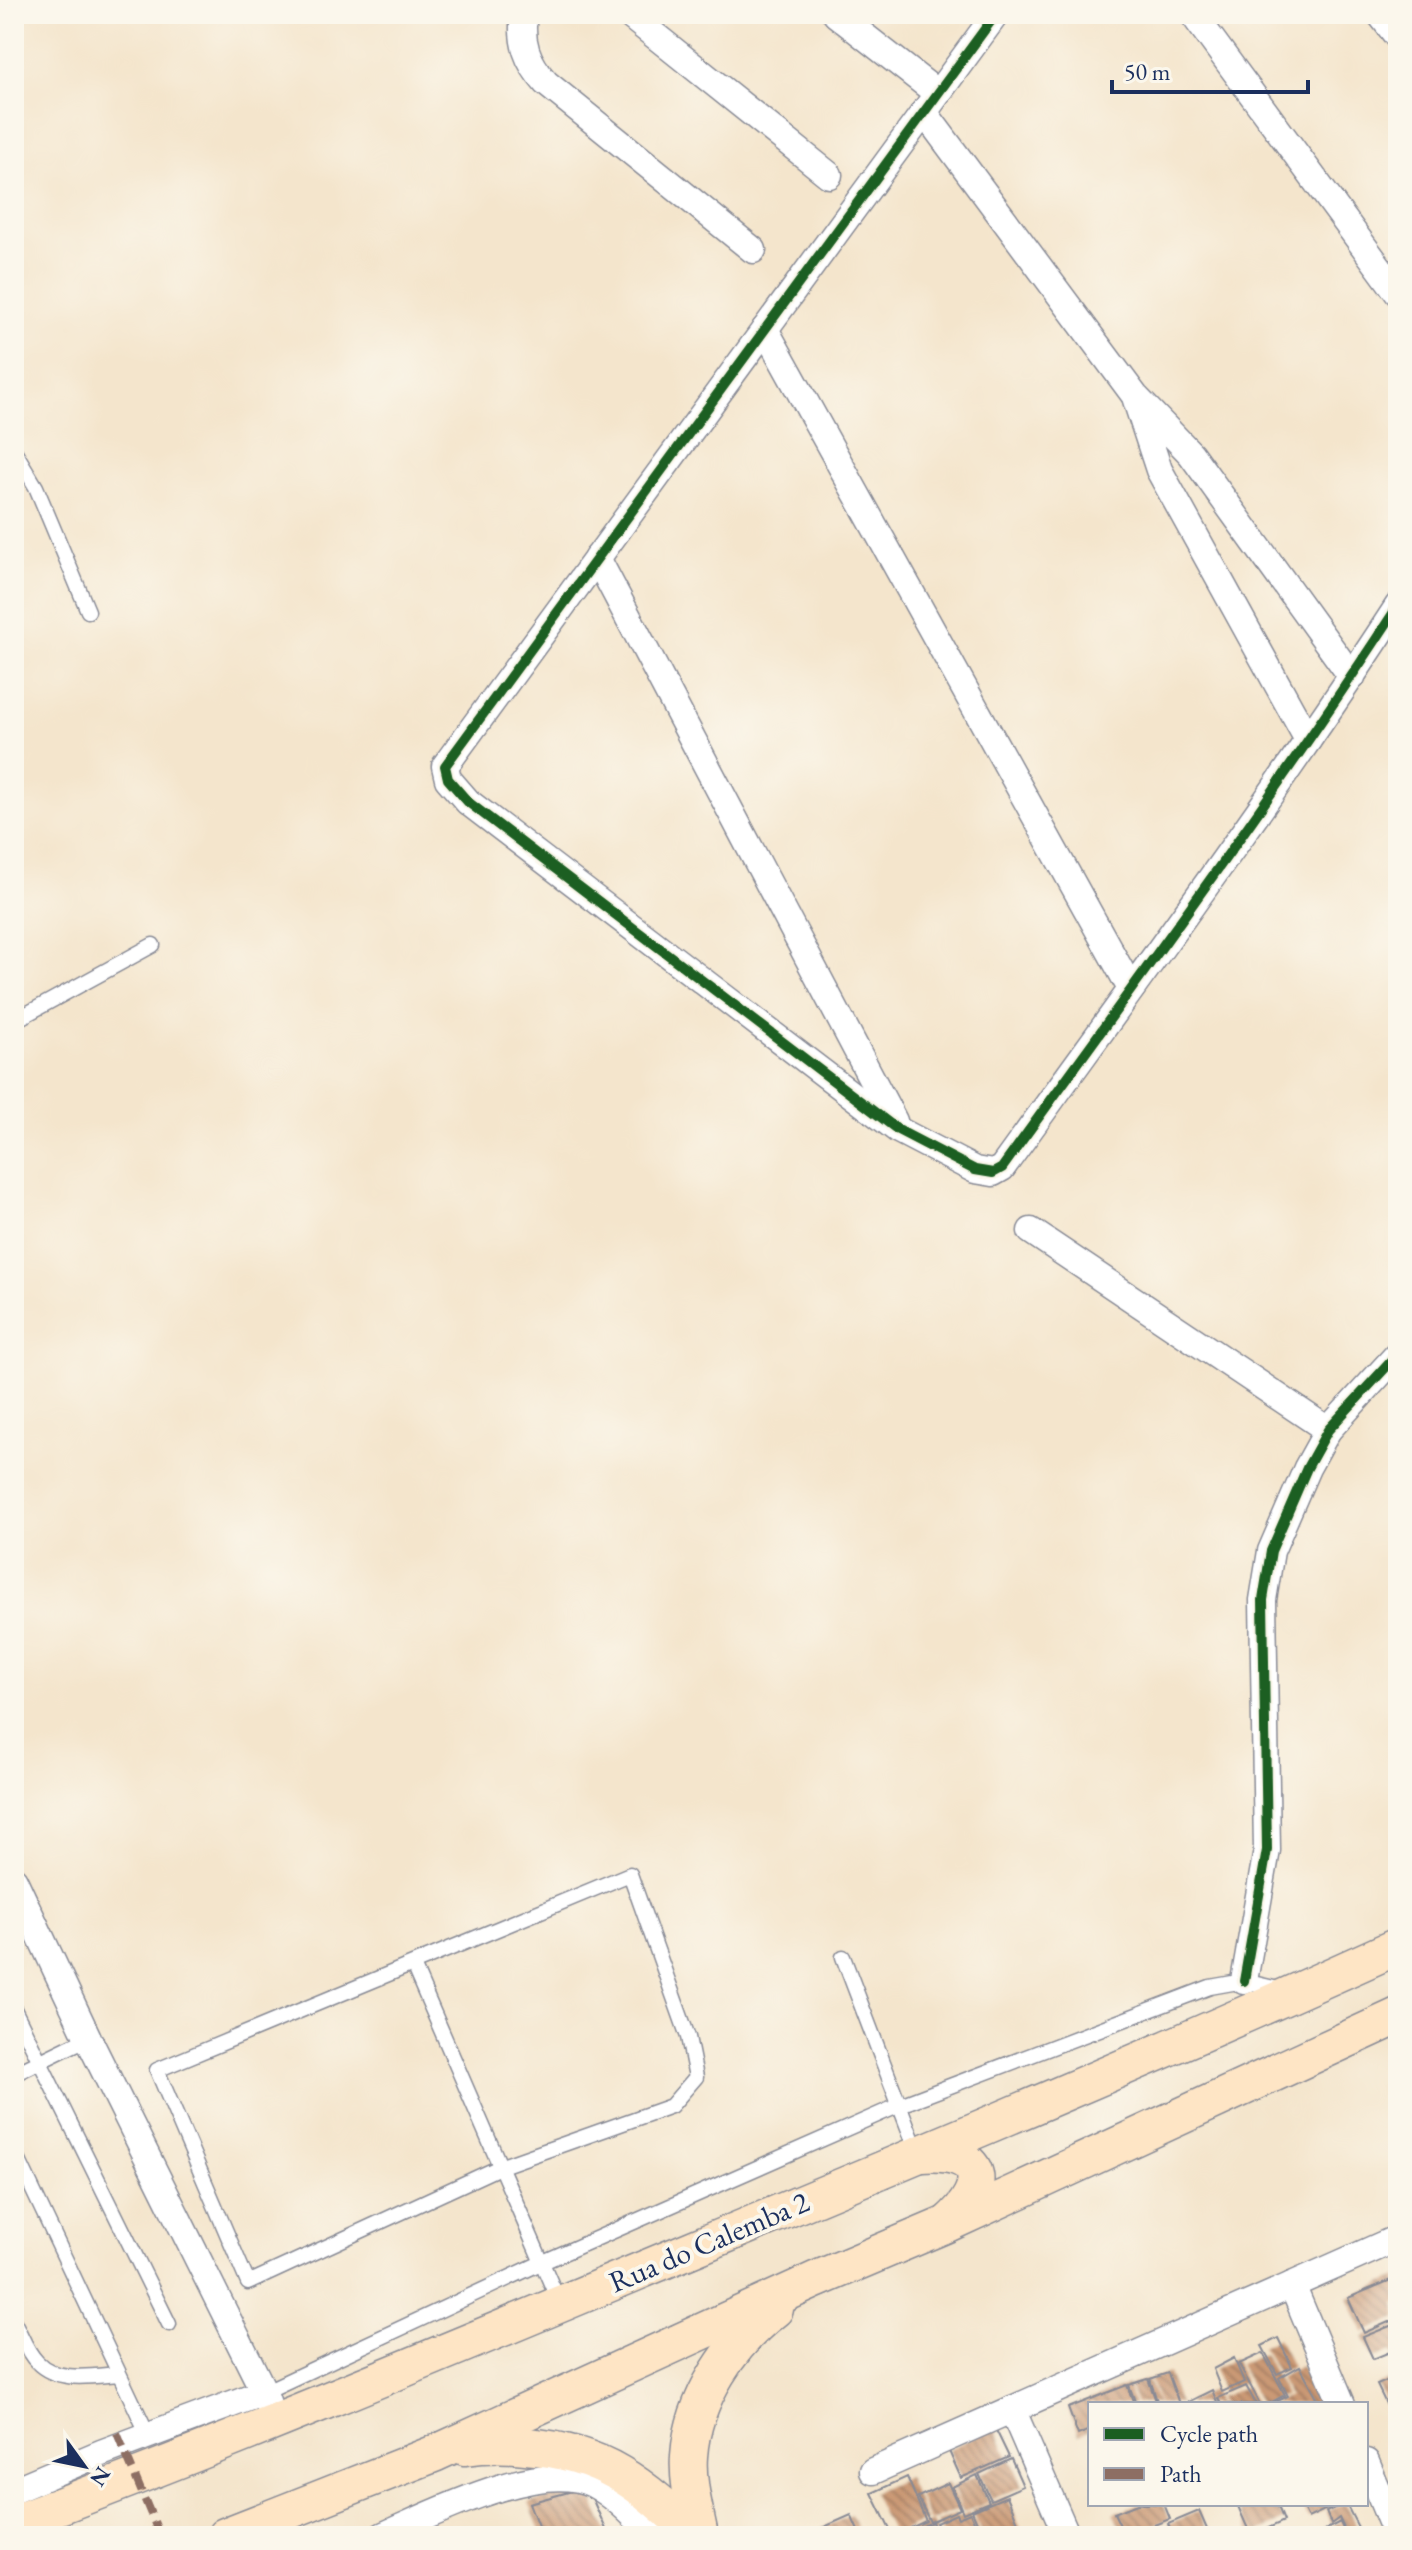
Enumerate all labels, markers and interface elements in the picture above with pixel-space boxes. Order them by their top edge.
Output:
scale bar [1112,44,1308,94]
text: 50 m [1124,56,1171,87]
street label: Rua do Calemba 2 [603,2182,815,2301]
legend [1088,2402,1368,2506]
text: Cycle path [1160,2418,1258,2449]
north arrow [44,2426,124,2506]
text: Path [1160,2458,1202,2489]
text: N [83,2461,117,2492]

